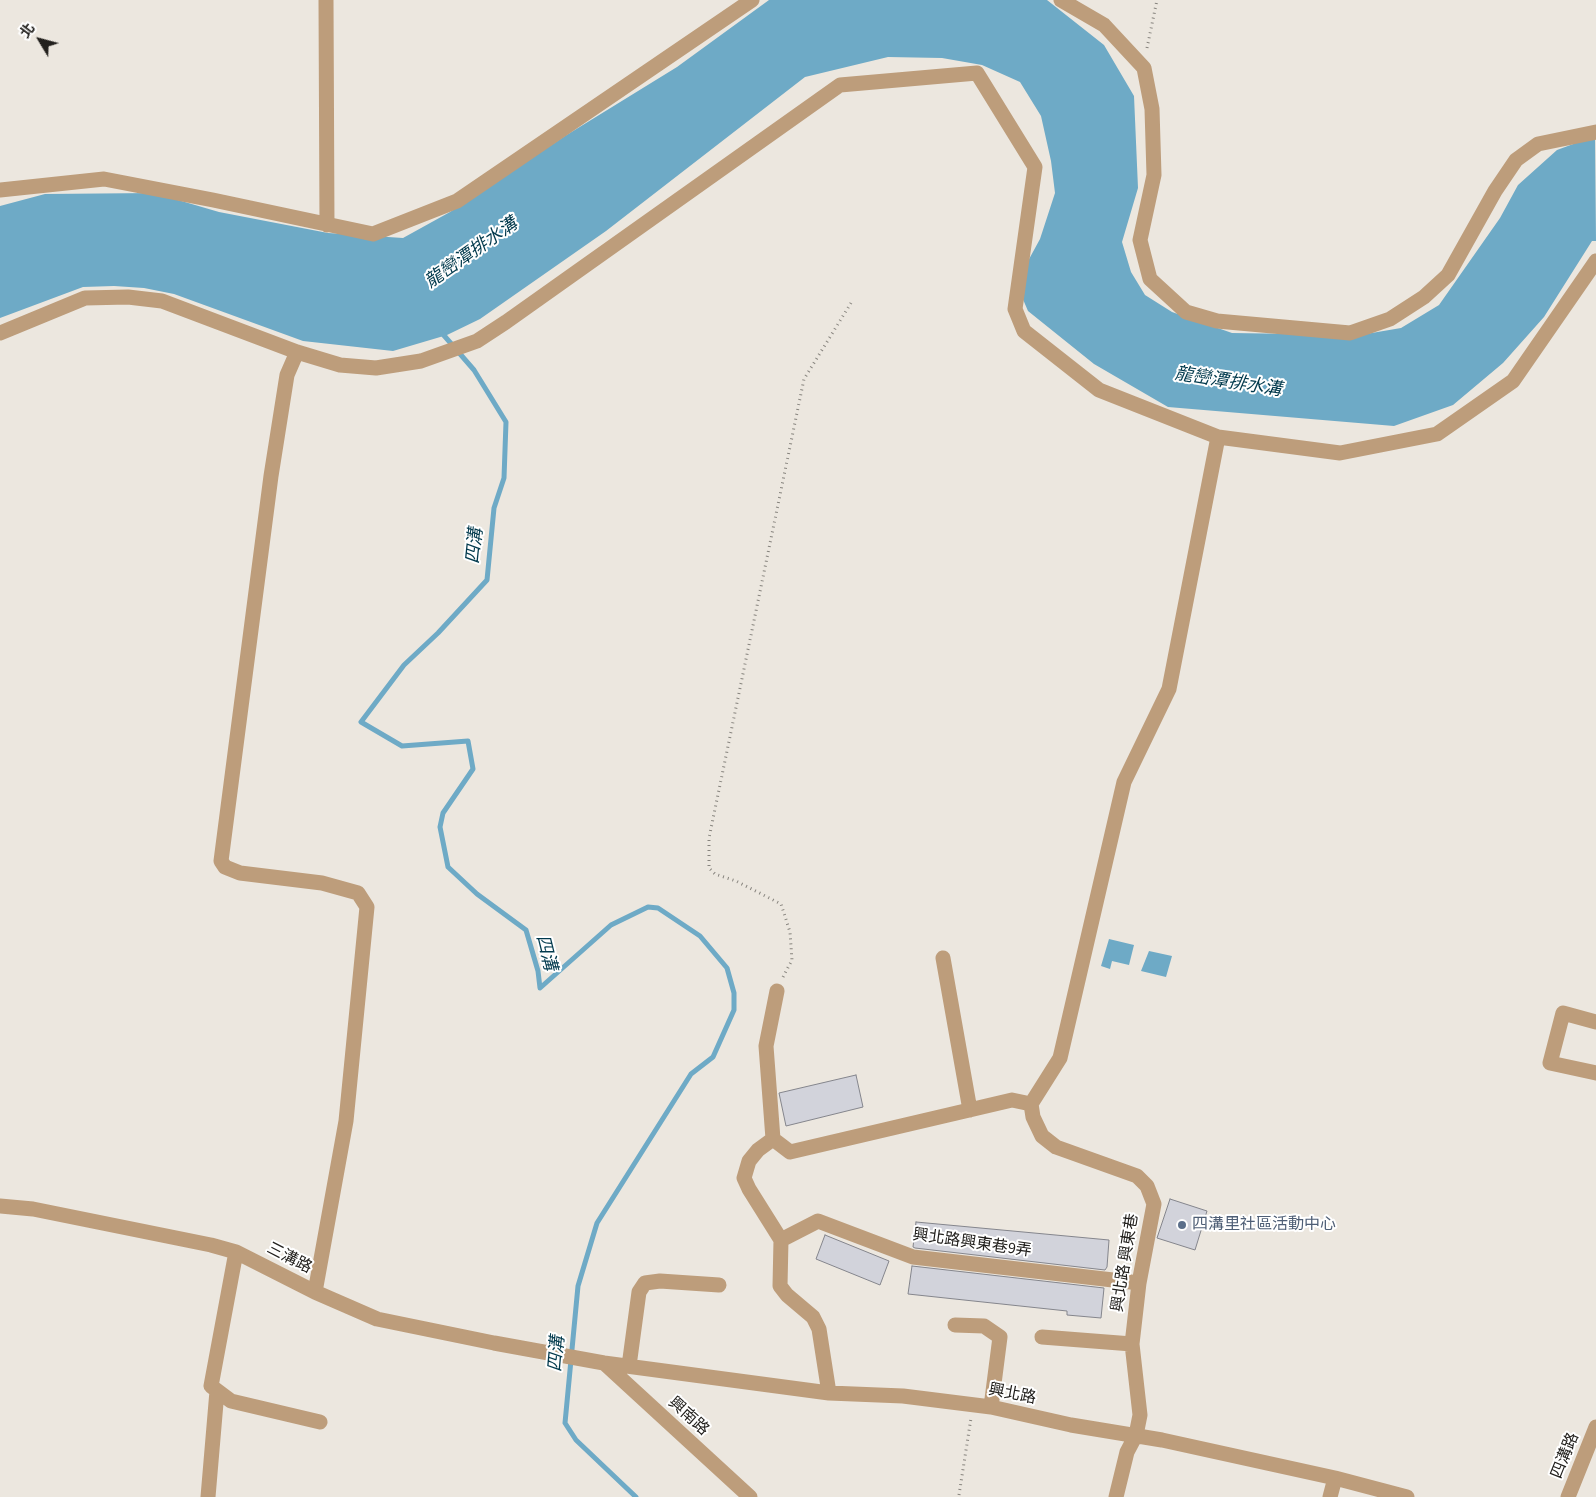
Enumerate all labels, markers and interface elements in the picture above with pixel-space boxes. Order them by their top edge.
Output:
north arrow [15,15,65,65]
text: 北 [16,19,40,43]
water label: 龍巒潭排水溝 [422,214,522,294]
water label: 龍巒潭排水溝 [1173,364,1283,402]
water label: 四溝 [463,527,489,565]
water label: 四溝 [530,933,560,973]
street label: 興北路 興東巷 [1109,1213,1143,1313]
place label: 四溝里社區活動中心 [1192,1215,1336,1235]
marker: 四溝里社區活動中心 [1176,1219,1188,1231]
street label: 興北路興東巷9弄 [911,1226,1033,1262]
street label: 三溝路 [263,1240,315,1278]
water label: 四溝 [546,1335,570,1373]
street label: 興北路 [987,1381,1037,1409]
street label: 興南路 [664,1394,712,1440]
street label: 四溝路 [1548,1430,1584,1482]

